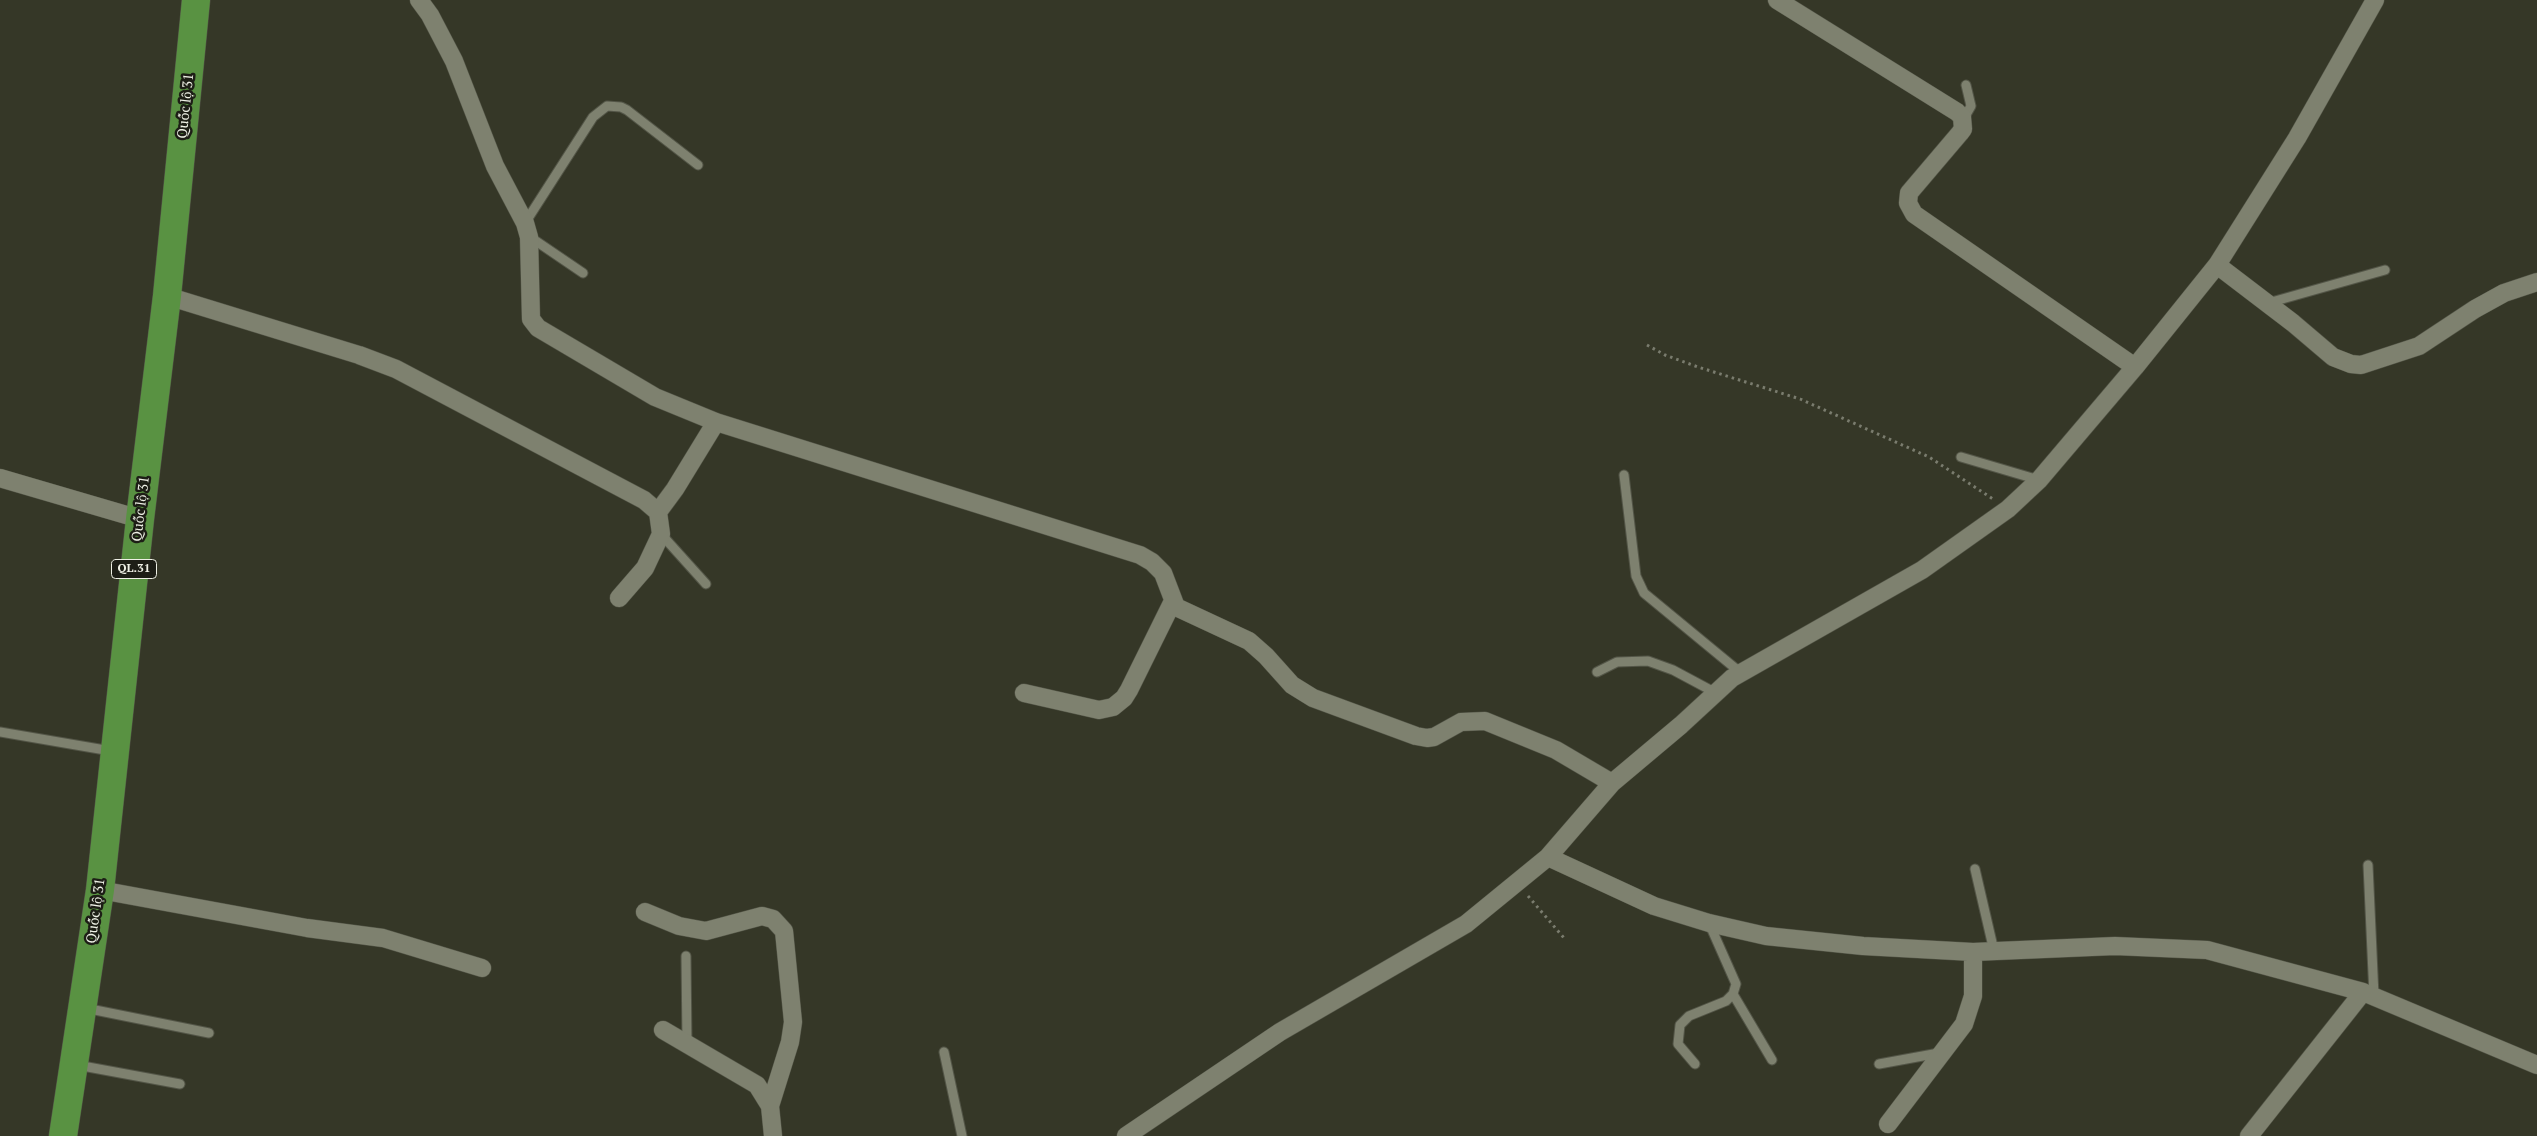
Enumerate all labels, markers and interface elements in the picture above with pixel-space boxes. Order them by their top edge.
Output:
street label: Quốc lộ 31 [174,72,198,140]
street label: Quốc lộ 31 [129,475,153,543]
road number: QL.31 [112,560,156,578]
street label: Quốc lộ 31 [83,877,109,945]

